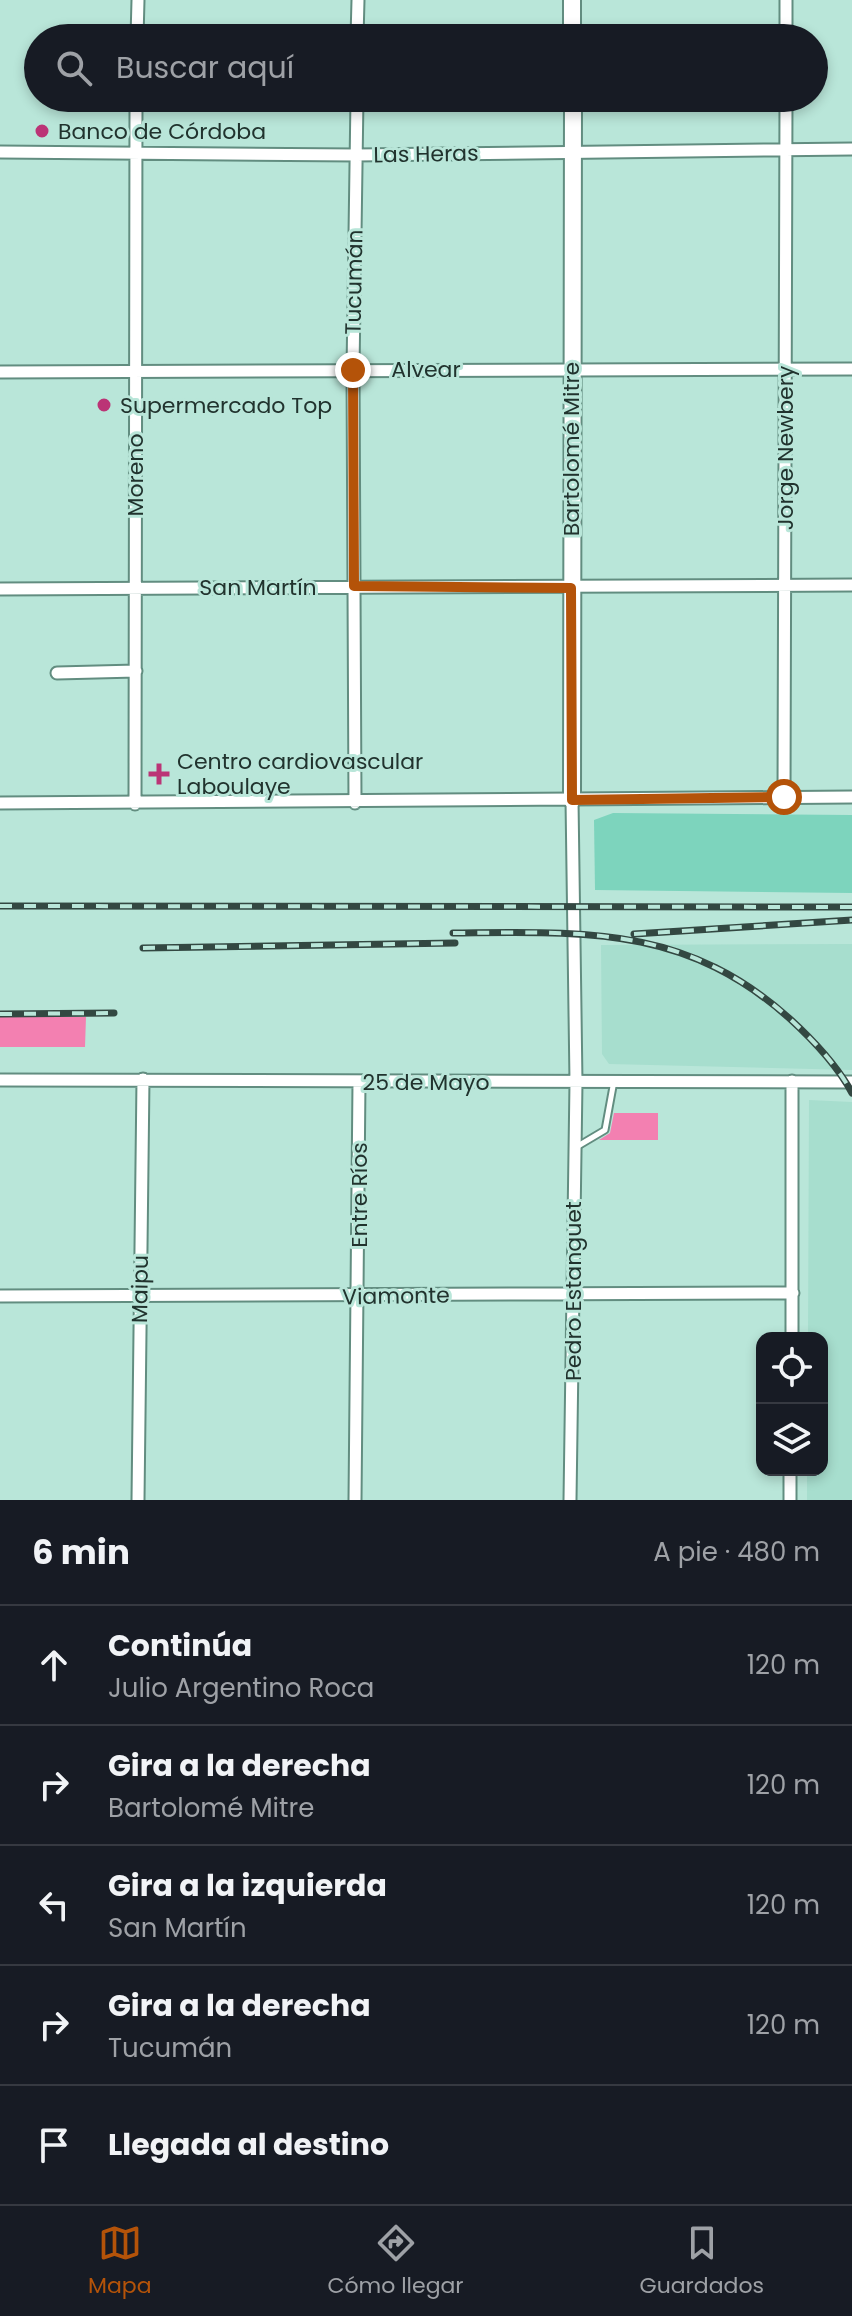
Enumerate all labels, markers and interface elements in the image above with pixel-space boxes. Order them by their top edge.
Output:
search box [24,24,828,112]
icon: search [52,46,96,90]
text: Buscar aquí [116,46,294,89]
place label: Banco de Córdoba [58,116,266,147]
marker: Banco de Córdoba [33,122,51,140]
street label: Las Heras [373,138,479,170]
street label: Tucumán [338,229,370,335]
route end [335,352,371,388]
street label: Alvear [391,354,461,385]
street label: Bartolomé Mitre [556,362,587,536]
street label: Jorge Newbery [770,365,801,530]
place label: Supermercado Top [120,390,332,421]
marker: Supermercado Top [95,396,113,414]
street label: Moreno [120,433,151,517]
street label: San Martín [199,572,317,603]
place label: Centro cardiovascular Laboulaye [177,746,423,802]
marker: Centro cardiovascular Laboulaye [148,763,170,785]
route start [766,779,802,815]
street label: 25 de Mayo [362,1067,490,1098]
street label: Entre Ríos [344,1142,375,1248]
street label: Pedro Estanguet [558,1201,589,1381]
street label: Maipu [124,1255,156,1323]
street label: Viamonte [342,1280,450,1312]
map controls [756,1332,828,1476]
button: locate [756,1332,828,1404]
button: layers [756,1404,828,1476]
text: 6 min [32,1528,130,1576]
text: A pie · 480 m [653,1534,820,1570]
text: Continúa [108,1624,252,1667]
icon: ahead [32,1643,76,1687]
text: 120 m [747,1647,820,1683]
text: Julio Argentino Roca [108,1670,374,1706]
text: Gira a la derecha [108,1744,371,1787]
icon: right [32,1763,76,1807]
text: 120 m [747,1767,820,1803]
text: Bartolomé Mitre [108,1790,314,1826]
text: Gira a la izquierda [108,1864,387,1907]
icon: left [32,1883,76,1927]
text: 120 m [747,1887,820,1923]
text: San Martín [108,1910,247,1946]
text: Gira a la derecha [108,1984,371,2027]
icon: right [32,2003,76,2047]
text: 120 m [747,2007,820,2043]
text: Tucumán [108,2030,232,2066]
icon: arrive [32,2123,76,2167]
text: Llegada al destino [108,2123,389,2166]
tab: Mapa [88,2221,152,2302]
tab: Cómo llegar [327,2221,464,2302]
tab: Guardados [640,2221,764,2302]

